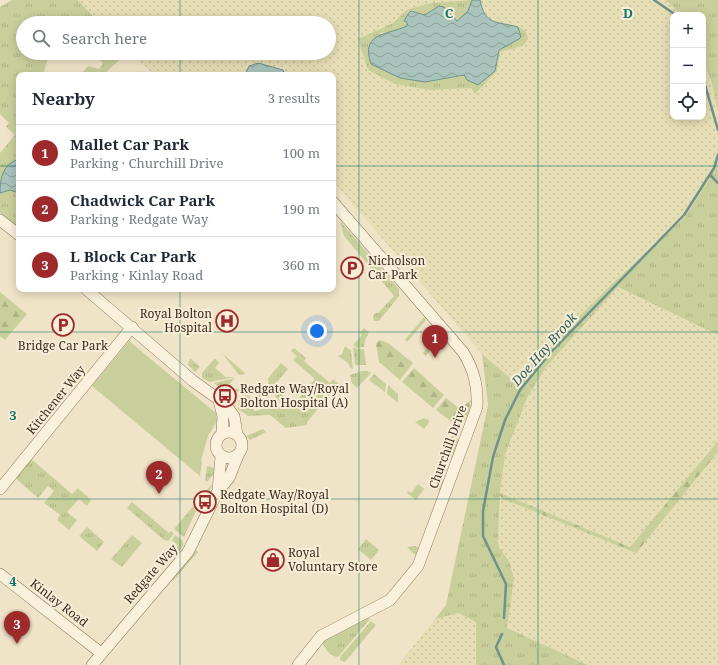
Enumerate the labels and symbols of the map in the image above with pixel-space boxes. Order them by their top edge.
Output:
text: C [445,4,454,22]
text: D [623,4,633,22]
place label: Nicholson Car Park [368,252,426,283]
parking icon: Nicholson Car Park [339,255,365,281]
place label: Royal Bolton Hospital [140,305,212,336]
hospital icon: Royal Bolton Hospital [214,308,240,334]
water label: Doe Hay Brook [507,308,581,390]
parking icon: Bridge Car Park [50,312,76,338]
your location [307,321,327,341]
pin: 1 [422,325,448,358]
place label: Bridge Car Park [18,337,109,354]
street label: Kitchener Way [22,361,89,438]
place label: Redgate Way/Royal Bolton Hospital (A) [240,380,349,411]
bus stop icon: Redgate Way/Royal Bolton Hospital (A) [212,383,238,409]
street label: Churchill Drive [425,403,471,491]
text: 3 [9,406,17,424]
pin: 2 [146,461,172,494]
place label: Redgate Way/Royal Bolton Hospital (D) [220,486,329,517]
bus stop icon: Redgate Way/Royal Bolton Hospital (D) [192,489,218,515]
street label: Redgate Way [120,540,181,607]
place label: Royal Voluntary Store [288,544,378,575]
shop icon: Royal Voluntary Store [260,547,286,573]
text: 4 [9,572,17,590]
street label: Kinlay Road [27,575,92,631]
pin: 3 [4,611,30,644]

